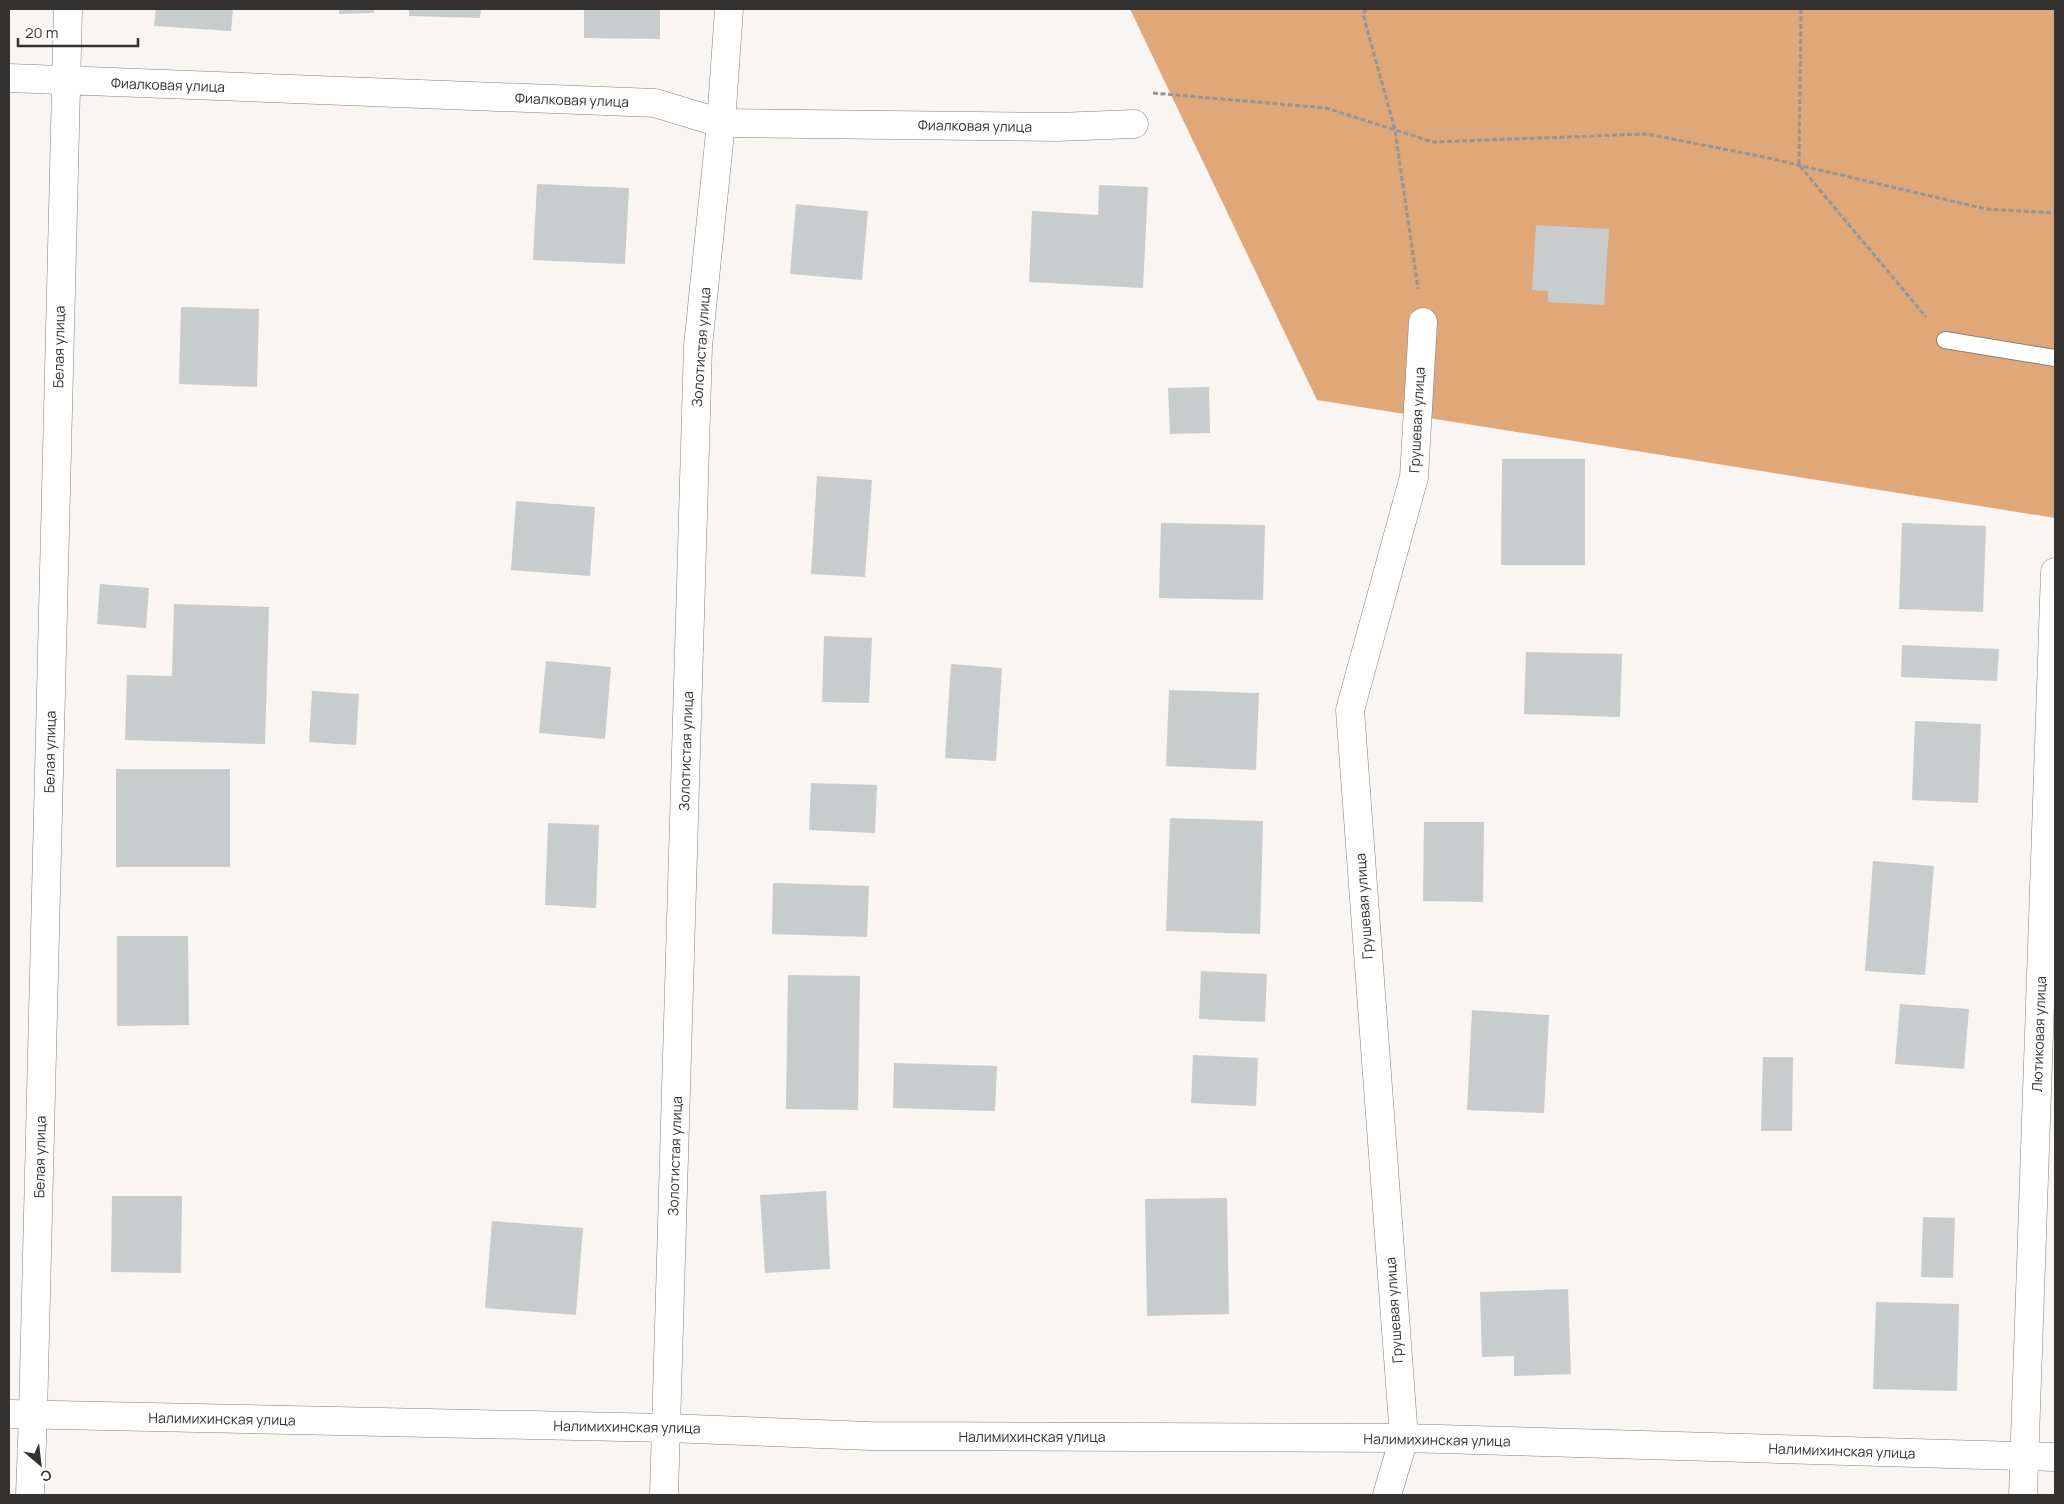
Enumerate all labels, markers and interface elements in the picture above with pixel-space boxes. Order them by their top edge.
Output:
scale bar [18,15,138,47]
text: 20 m [25,22,58,43]
street label: Фиалковая улица [111,73,225,96]
street label: Фиалковая улица [515,88,629,111]
street label: Фиалковая улица [918,115,1032,136]
street label: Золотистая улица [687,286,714,408]
street label: Белая улица [48,306,69,388]
street label: Грушевая улица [1404,366,1429,474]
street label: Золотистая улица [674,691,697,811]
street label: Белая улица [39,711,60,793]
street label: Грушевая улица [1350,852,1377,960]
street label: Лютиковая улица [2027,976,2050,1092]
street label: Золотистая улица [663,1096,686,1216]
street label: Белая улица [29,1116,50,1198]
street label: Грушевая улица [1380,1256,1407,1364]
street label: Налимихинская улица [148,1408,296,1429]
street label: Налимихинская улица [553,1416,701,1437]
street label: Налимихинская улица [958,1427,1106,1446]
street label: Налимихинская улица [1363,1429,1511,1450]
street label: Налимихинская улица [1768,1438,1916,1463]
north arrow [15,1439,65,1489]
text: С [37,1465,55,1487]

